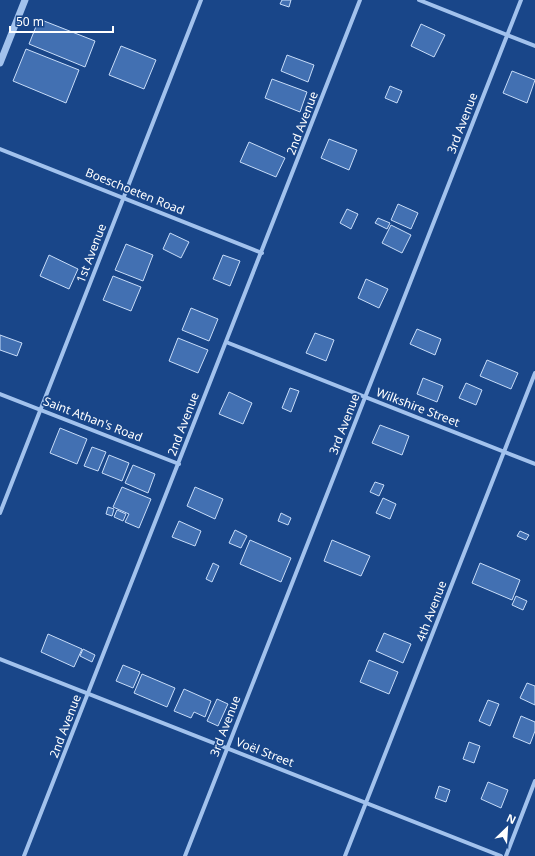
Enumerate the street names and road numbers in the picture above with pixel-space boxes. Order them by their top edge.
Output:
street label: 2nd Avenue [282,89,322,157]
street label: 3rd Avenue [443,90,482,156]
street label: Boeschoeten Road [83,163,187,219]
street label: 1st Avenue [72,221,110,285]
street label: Wilkshire Street [374,383,463,431]
street label: 2nd Avenue [163,390,203,458]
street label: 3rd Avenue [325,391,364,457]
street label: Saint Athan's Road [41,392,145,446]
street label: 4th Avenue [412,578,450,644]
street label: 2nd Avenue [45,692,85,760]
street label: 3rd Avenue [206,693,245,759]
street label: Voël Street [234,733,297,771]

